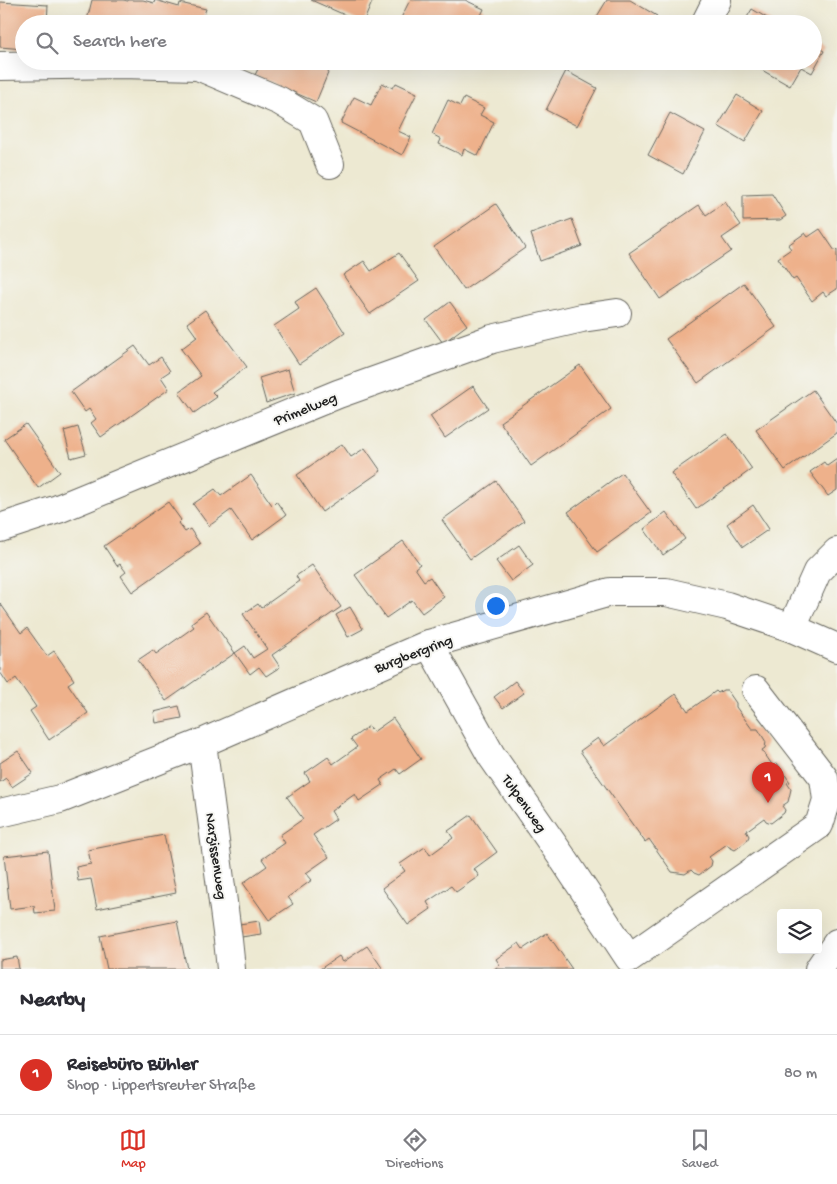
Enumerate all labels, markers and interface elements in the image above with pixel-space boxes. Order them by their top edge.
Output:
search box [15,15,822,70]
icon: search [33,29,61,57]
text: Search here [73,31,167,54]
street label: Primelweg [271,389,340,431]
your location [483,593,509,619]
street label: Burgbergring [371,632,455,678]
pin: 1 [752,762,784,803]
street label: Tulpenweg [496,771,550,836]
street label: Narzissenweg [200,812,230,901]
map controls [777,909,822,954]
button: layers [777,909,822,954]
text: Nearby [20,989,85,1014]
text: Reisebüro Bühler [67,1054,197,1077]
text: 1 [33,1065,39,1084]
text: 80 m [784,1065,817,1084]
text: Shop · Lippertsreuter Straße [67,1077,255,1096]
tab: Map [119,1126,147,1173]
tab: Directions [386,1126,443,1173]
tab: Saved [682,1126,718,1173]

